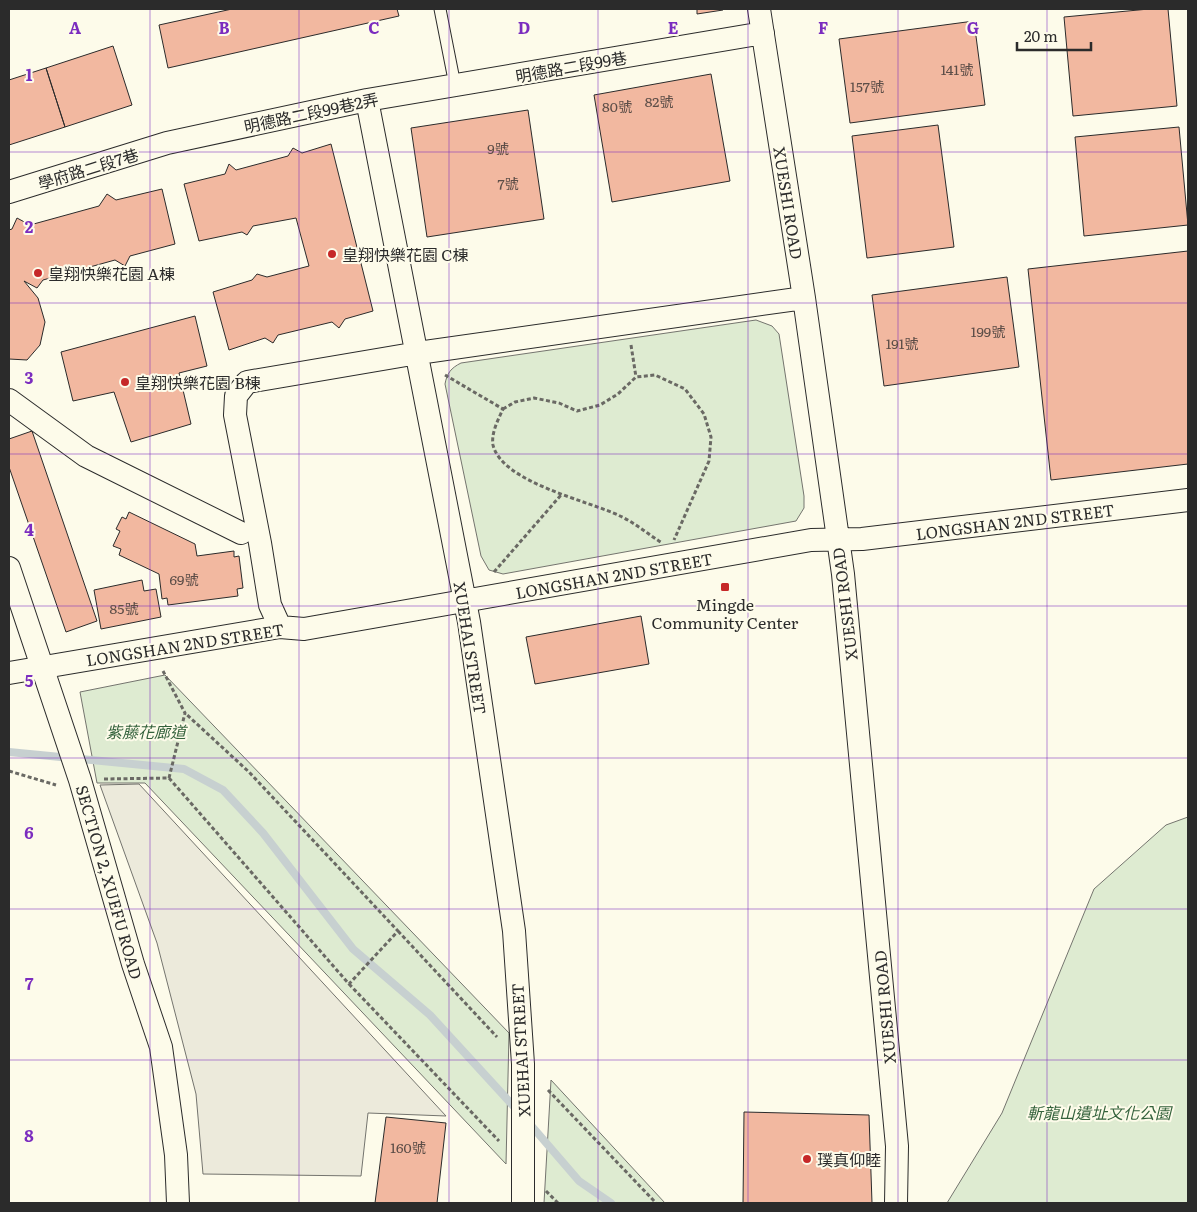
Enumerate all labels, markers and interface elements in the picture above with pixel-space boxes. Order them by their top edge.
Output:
text: A [69,15,81,39]
text: B [218,15,230,39]
text: C [368,15,380,39]
text: D [518,15,530,39]
text: E [668,15,679,39]
text: F [818,15,828,39]
text: G [967,15,979,39]
scale bar [1017,20,1091,52]
text: 20 m [1024,24,1058,47]
street label: 明德路二段99巷 [513,44,629,88]
house number: 141號 [941,59,973,79]
text: 1 [26,62,33,86]
house number: 157號 [850,76,884,96]
street label: 明德路二段99巷2弄 [242,86,380,138]
house number: 82號 [645,91,673,111]
house number: 80號 [602,96,632,116]
house number: 9號 [487,138,509,158]
street label: 學府路二段7巷 [35,141,141,195]
street label: XUESHI ROAD [768,145,810,261]
house number: 7號 [497,173,519,193]
text: 2 [25,214,34,238]
place label: 皇翔快樂花園 C棟 [342,242,468,266]
marker: 皇翔快樂花園 C棟 [326,248,338,260]
place label: 皇翔快樂花園 A棟 [48,261,175,285]
marker: 皇翔快樂花園 A棟 [32,267,44,279]
house number: 199號 [971,321,1005,341]
house number: 191號 [886,333,918,353]
text: 3 [25,365,34,389]
place label: 皇翔快樂花園 B棟 [135,370,261,394]
marker: 皇翔快樂花園 B棟 [119,376,131,388]
street label: LONGSHAN 2ND STREET [914,497,1116,545]
text: 4 [24,517,34,541]
street label: LONGSHAN 2ND STREET [513,546,715,604]
street label: XUESHI ROAD [825,546,863,662]
house number: 69號 [170,569,198,589]
street label: XUEHAI STREET [449,580,493,716]
marker: Mingde Community Center [719,581,731,593]
place label: Mingde Community Center [652,592,799,634]
house number: 85號 [110,598,138,618]
street label: LONGSHAN 2ND STREET [84,616,286,671]
text: 5 [25,668,34,692]
park label: 紫藤花廊道 [106,719,188,743]
street label: SECTION 2, XUEFU ROAD [71,782,149,982]
text: 6 [24,820,34,844]
street label: XUESHI ROAD [867,949,901,1065]
text: 7 [25,971,34,995]
street label: XUEHAI STREET [505,982,535,1117]
park label: 斬龍山遺址文化公園 [1027,1100,1173,1124]
text: 8 [24,1123,34,1147]
house number: 160號 [390,1137,426,1157]
place label: 璞真仰睦 [817,1147,881,1171]
marker: 璞真仰睦 [801,1153,813,1165]

